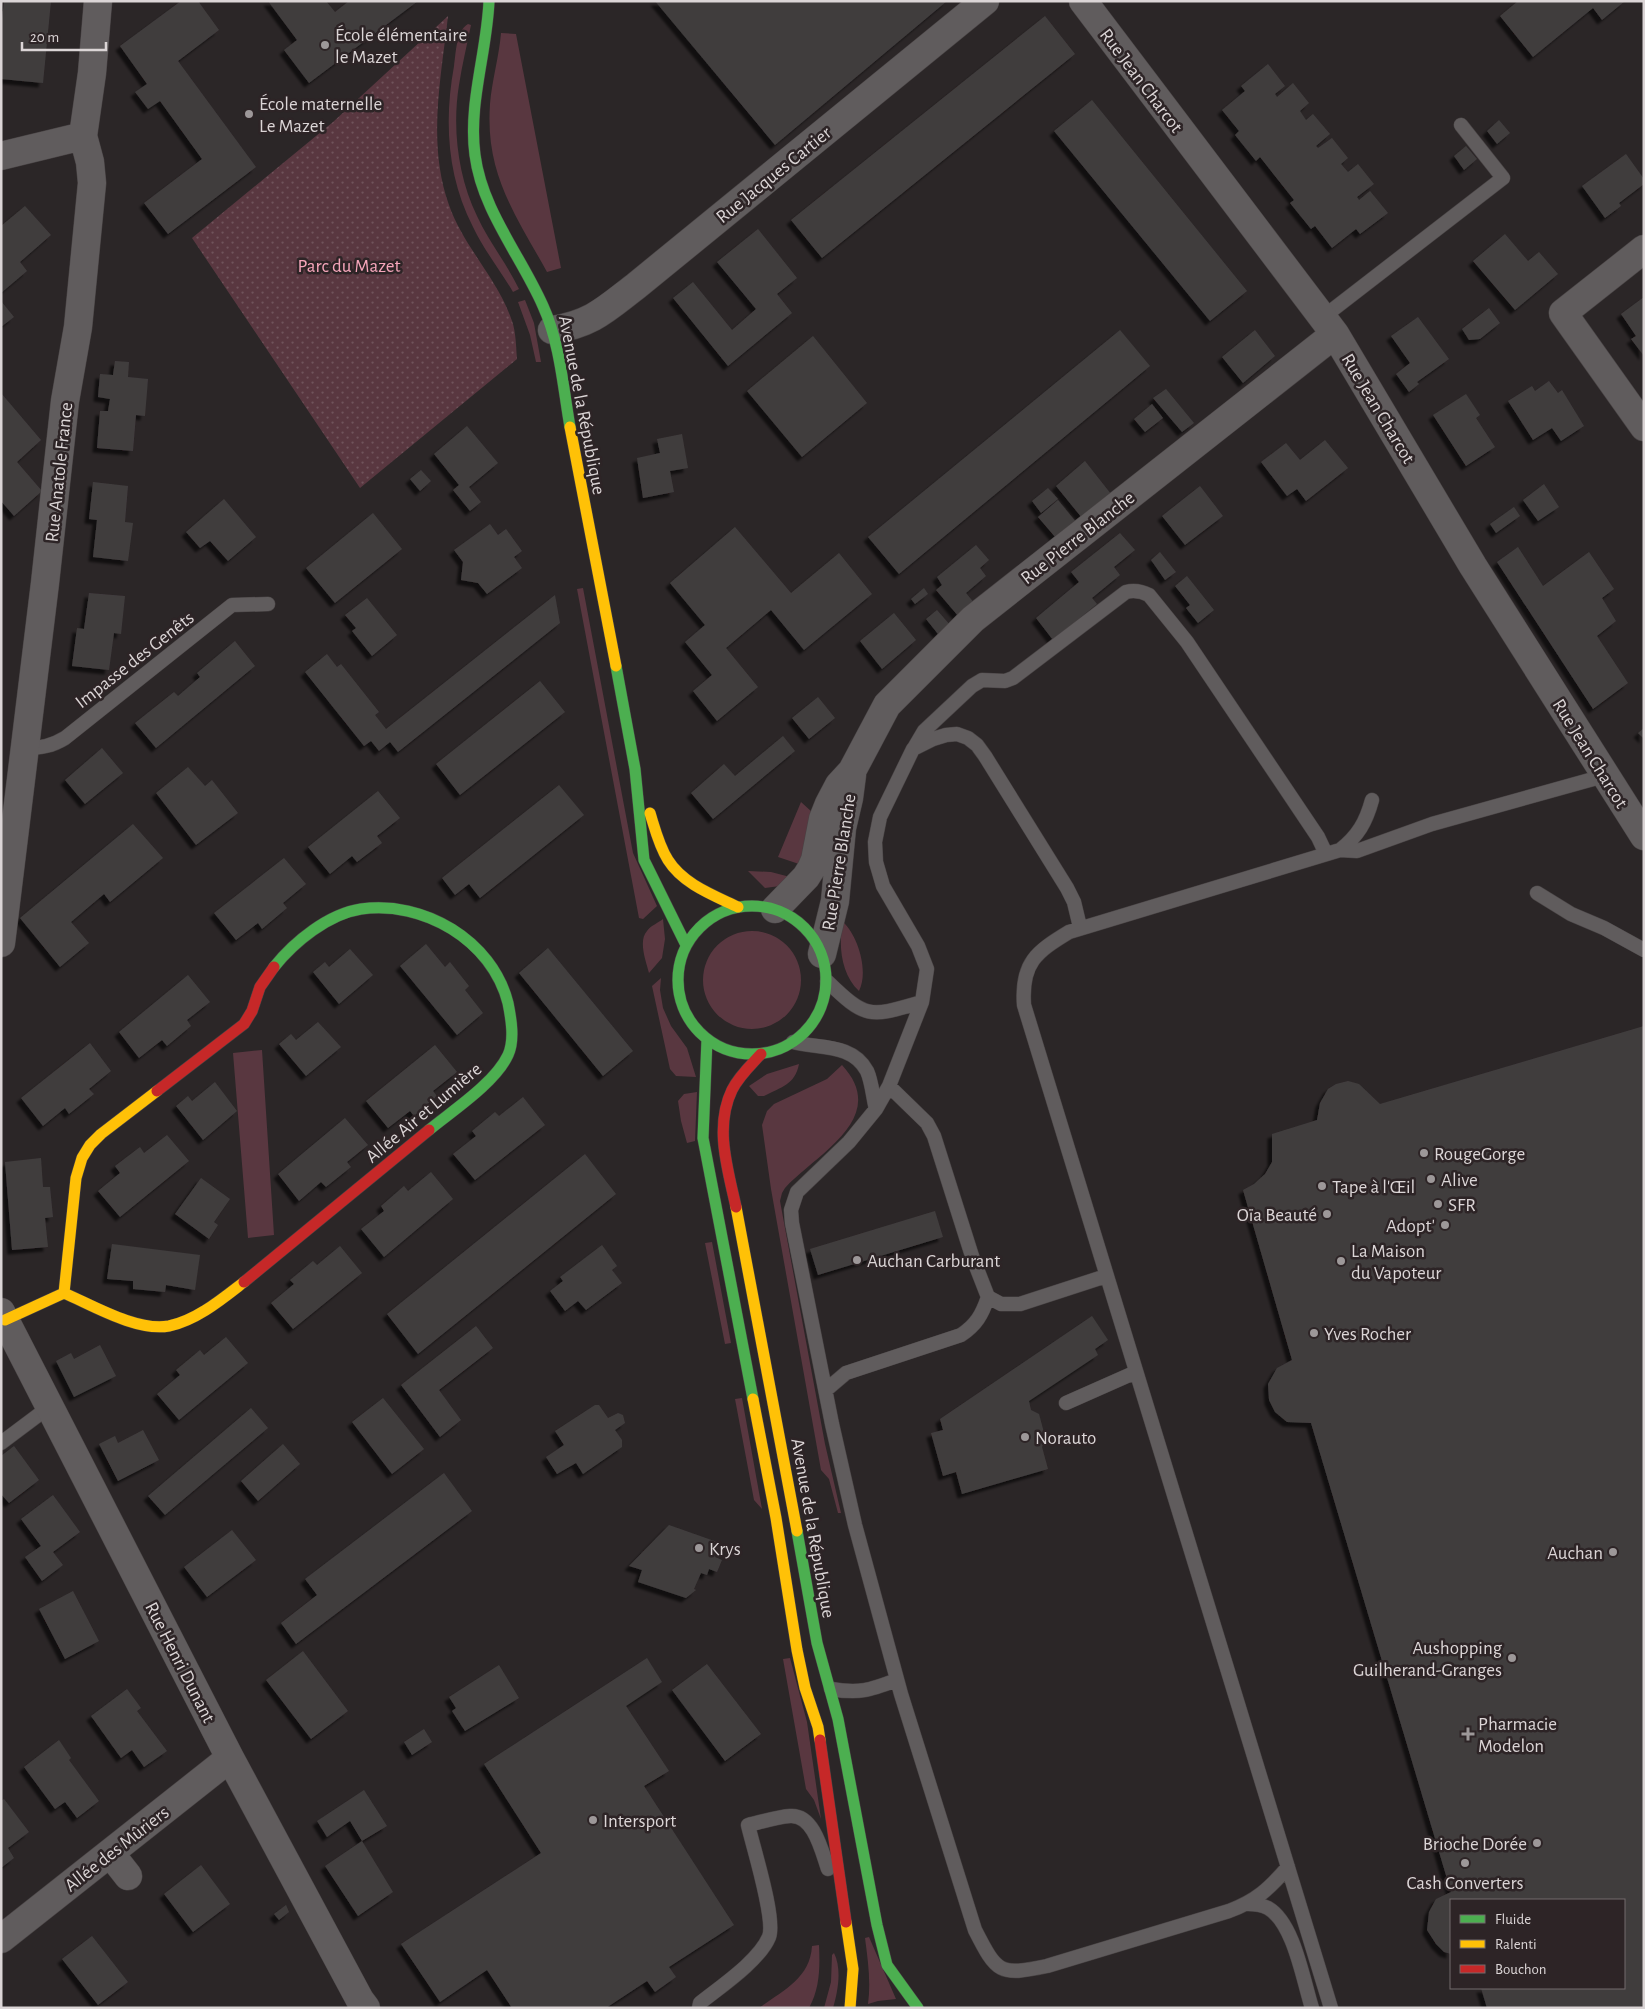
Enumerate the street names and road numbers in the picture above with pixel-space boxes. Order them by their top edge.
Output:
street label: Rue Jean Charcot [1096,25,1186,136]
street label: Rue Jacques Cartier [713,123,835,227]
street label: Avenue de la République [555,314,608,496]
street label: Rue Jean Charcot [1337,350,1418,467]
street label: Rue Anatole France [43,401,76,543]
street label: Rue Pierre Blanche [1018,488,1138,588]
street label: Impasse des Genêts [72,608,198,712]
street label: Rue Jean Charcot [1549,696,1631,812]
street label: Rue Pierre Blanche [819,792,860,932]
street label: Allée Air et Lumière [362,1059,485,1167]
street label: Avenue de la République [787,1437,838,1620]
street label: Rue Henri Dunant [141,1599,218,1726]
street label: Allée des Mûriers [61,1803,173,1896]

